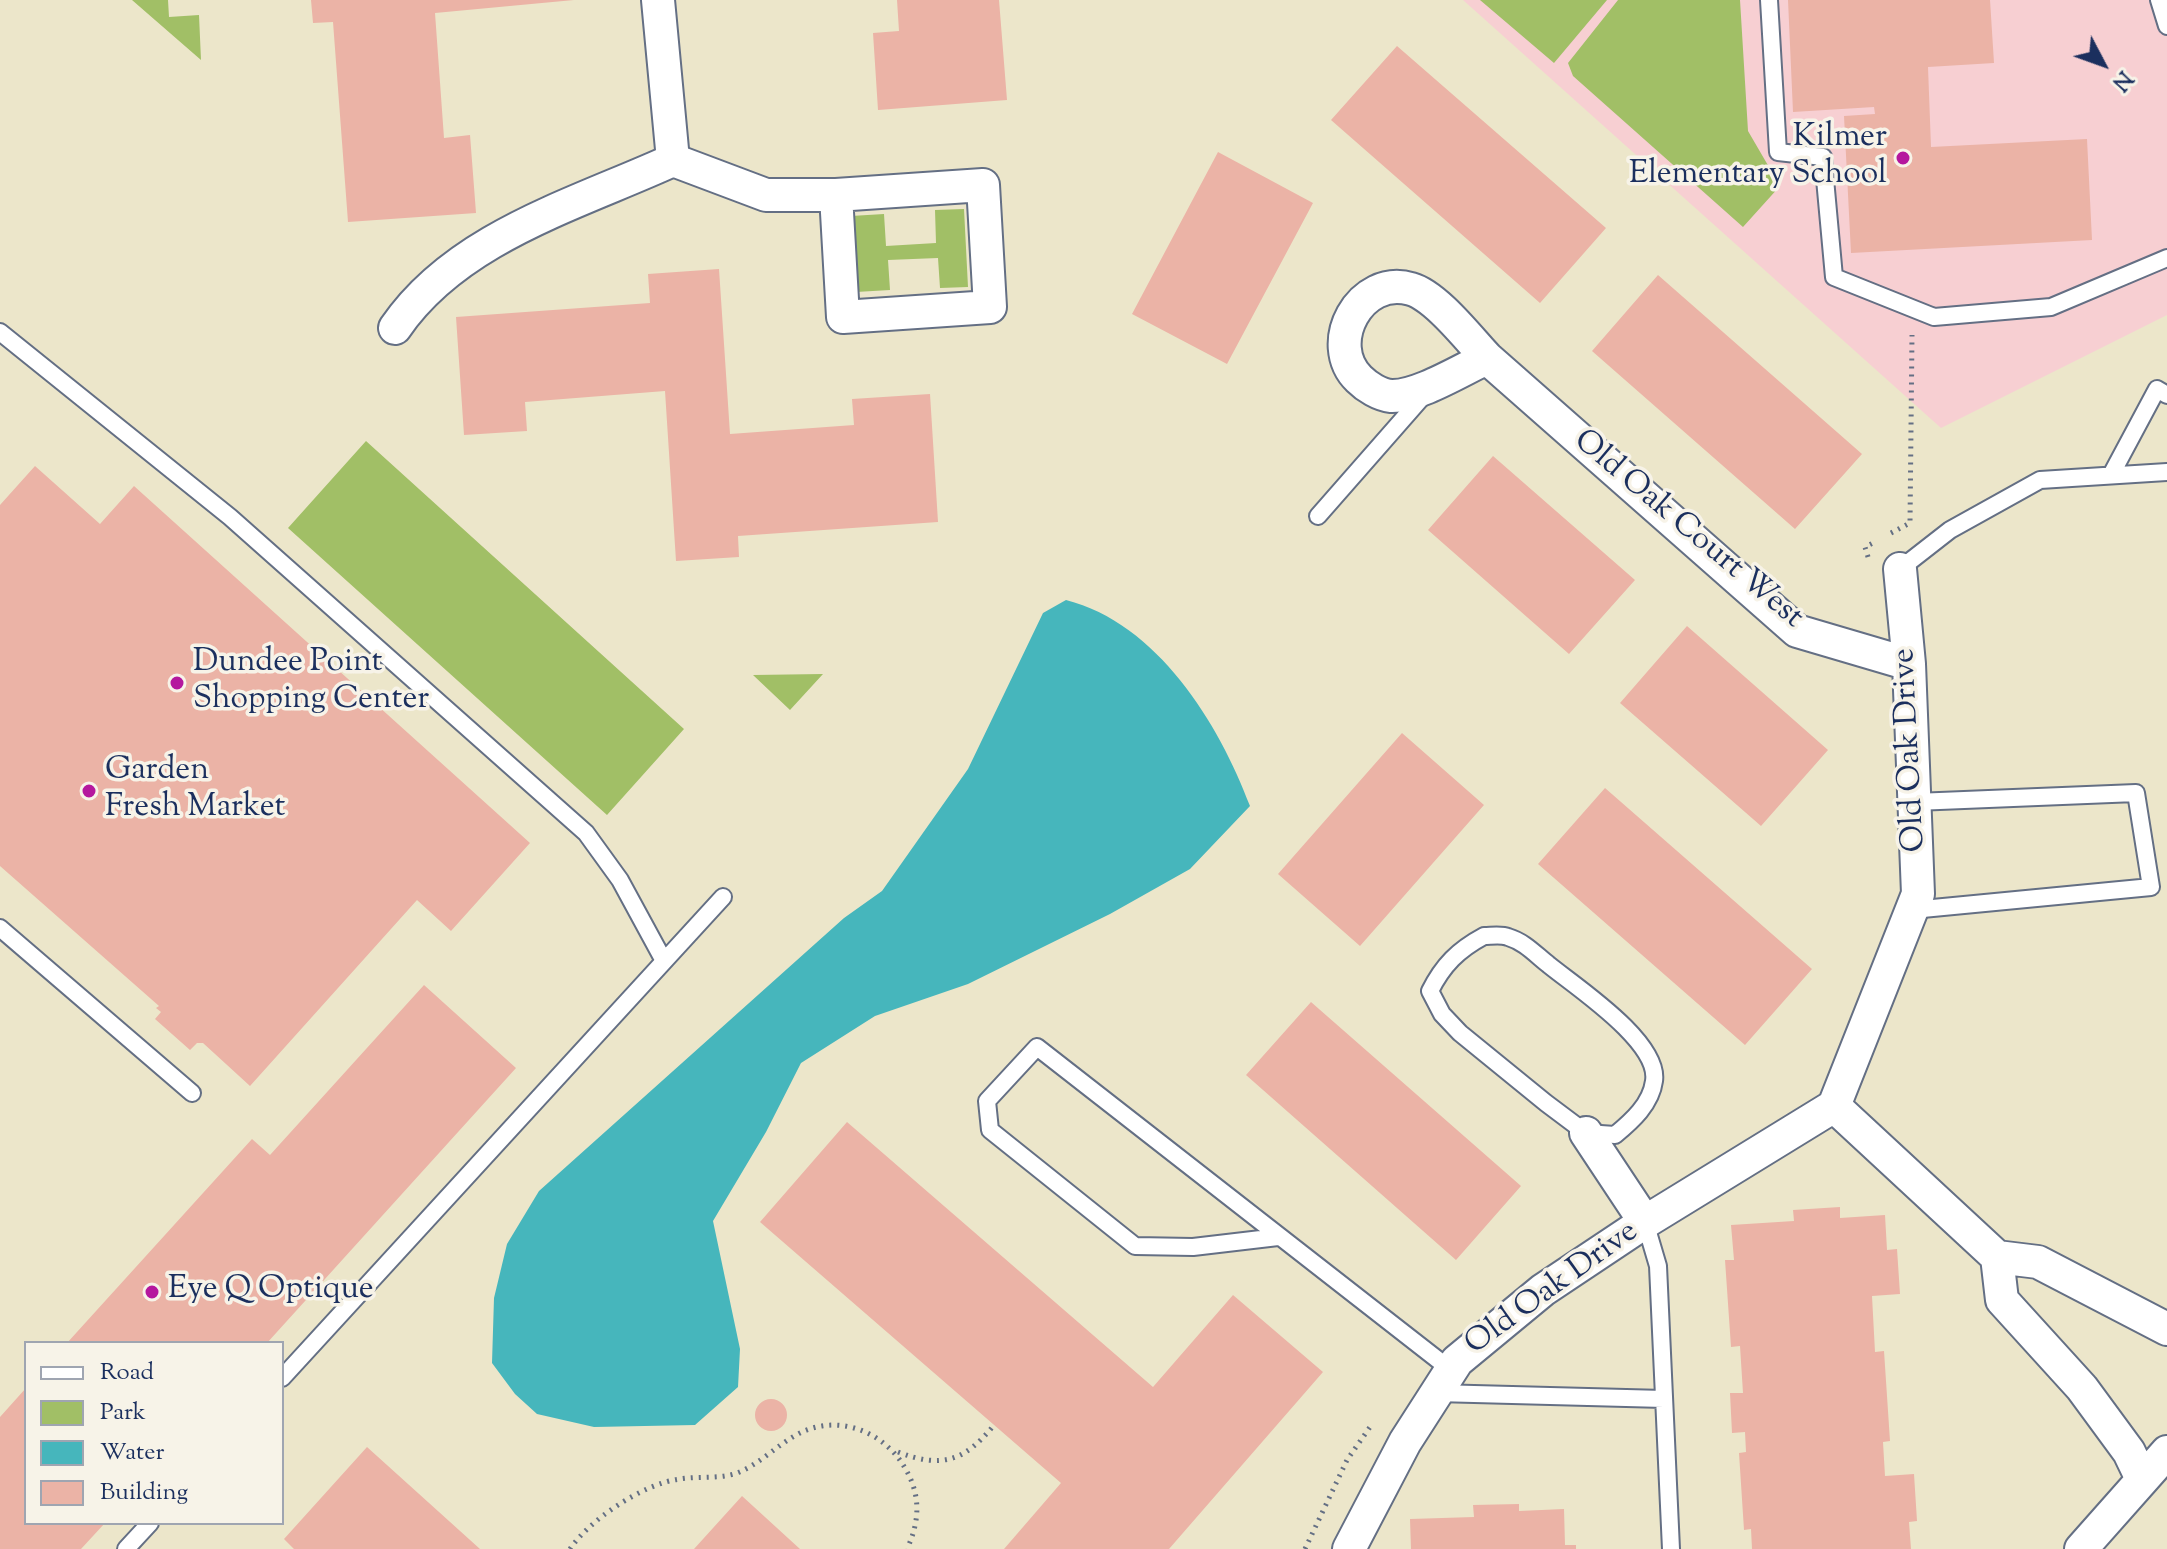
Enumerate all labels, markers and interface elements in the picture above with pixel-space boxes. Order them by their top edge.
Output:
north arrow [2063,24,2143,104]
text: N [2103,63,2139,97]
place label: Kilmer Elementary School [1629,121,1887,196]
marker: Kilmer Elementary School [1894,149,1912,167]
street label: Old Oak Court West [1564,424,1810,638]
place label: Dundee Point Shopping Center [193,646,429,721]
street label: Old Oak Drive [1887,647,1937,853]
marker: Dundee Point Shopping Center [168,674,186,692]
place label: Garden Fresh Market [105,754,285,829]
marker: Garden Fresh Market [80,782,98,800]
street label: Old Oak Drive [1459,1214,1647,1366]
place label: Eye Q Optique [168,1273,374,1311]
marker: Eye Q Optique [143,1283,161,1301]
legend [24,1341,284,1525]
text: Road [100,1356,154,1390]
text: Park [100,1396,146,1430]
text: Water [100,1436,164,1470]
text: Building [100,1476,188,1510]

